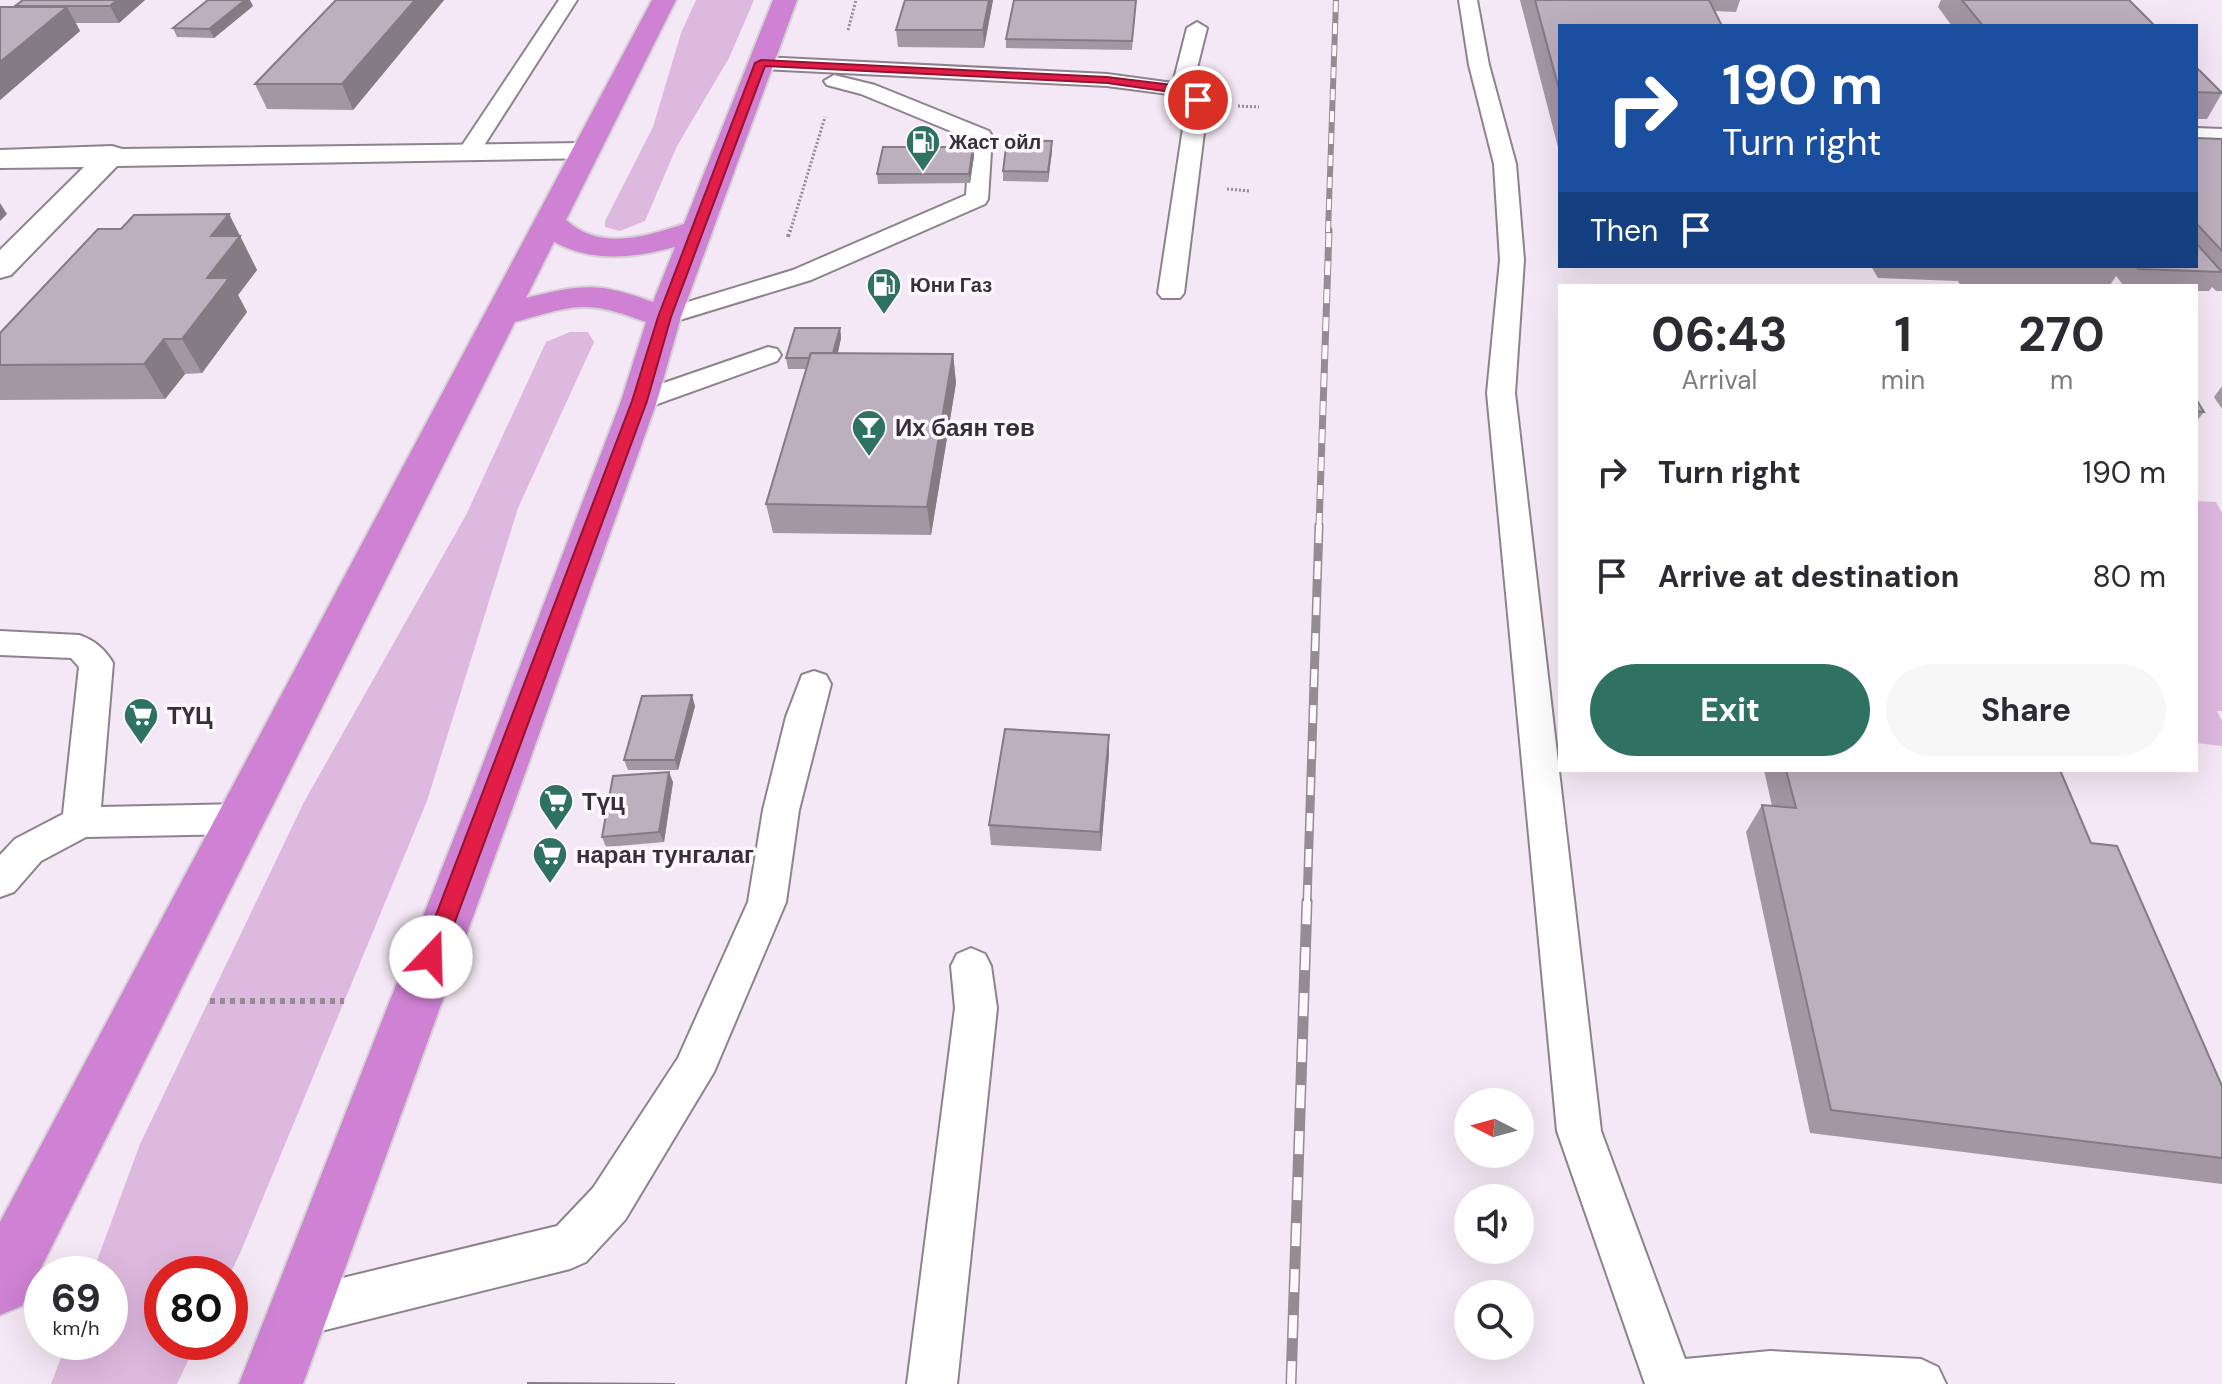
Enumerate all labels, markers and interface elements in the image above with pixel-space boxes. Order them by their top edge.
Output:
text: 190 m [1722,48,1883,121]
icon: right [1590,56,1694,160]
pin [1164,66,1232,134]
icon: arrive [1176,78,1220,122]
text: Turn right [1722,119,1881,166]
fuel station icon: Жаст ойл [904,123,942,173]
place label: Жаст ойл [948,129,1041,155]
icon: arrive [1674,208,1718,252]
text: Then [1590,211,1658,250]
fuel station icon: Юни Газ [865,266,903,316]
place label: Юни Газ [910,272,992,298]
text: 06:43 [1651,303,1788,366]
text: 1 [1894,303,1912,366]
text: 270 [2018,303,2105,366]
text: Arrival [1682,363,1757,397]
text: min [1881,363,1925,397]
text: m [2050,363,2073,397]
bar icon: Их баян төв [850,408,888,458]
place label: Их баян төв [895,412,1035,443]
icon: right [1590,450,1634,494]
text: Turn right [1658,453,1801,492]
text: 190 m [2083,453,2166,492]
icon: arrive [1590,554,1634,598]
text: Arrive at destination [1658,557,1959,596]
text: 80 m [2093,557,2166,596]
button: Exit [1590,664,1870,756]
button: Share [1886,664,2166,756]
supermarket icon: ТҮЦ [122,696,160,746]
place label: ТҮЦ [167,700,213,731]
supermarket icon: Түц [537,782,575,832]
place label: Түц [582,786,625,817]
supermarket icon: наран тунгалаг [531,835,569,885]
place label: наран тунгалаг [576,839,754,870]
position arrow [389,915,473,999]
north arrow [1454,1088,1534,1168]
map controls [1454,1088,1534,1360]
button: sound [1454,1184,1534,1264]
speed limit sign: 80 [144,1256,248,1360]
text: 69 [51,1272,101,1324]
button: search [1454,1280,1534,1360]
text: km/h [52,1315,100,1341]

